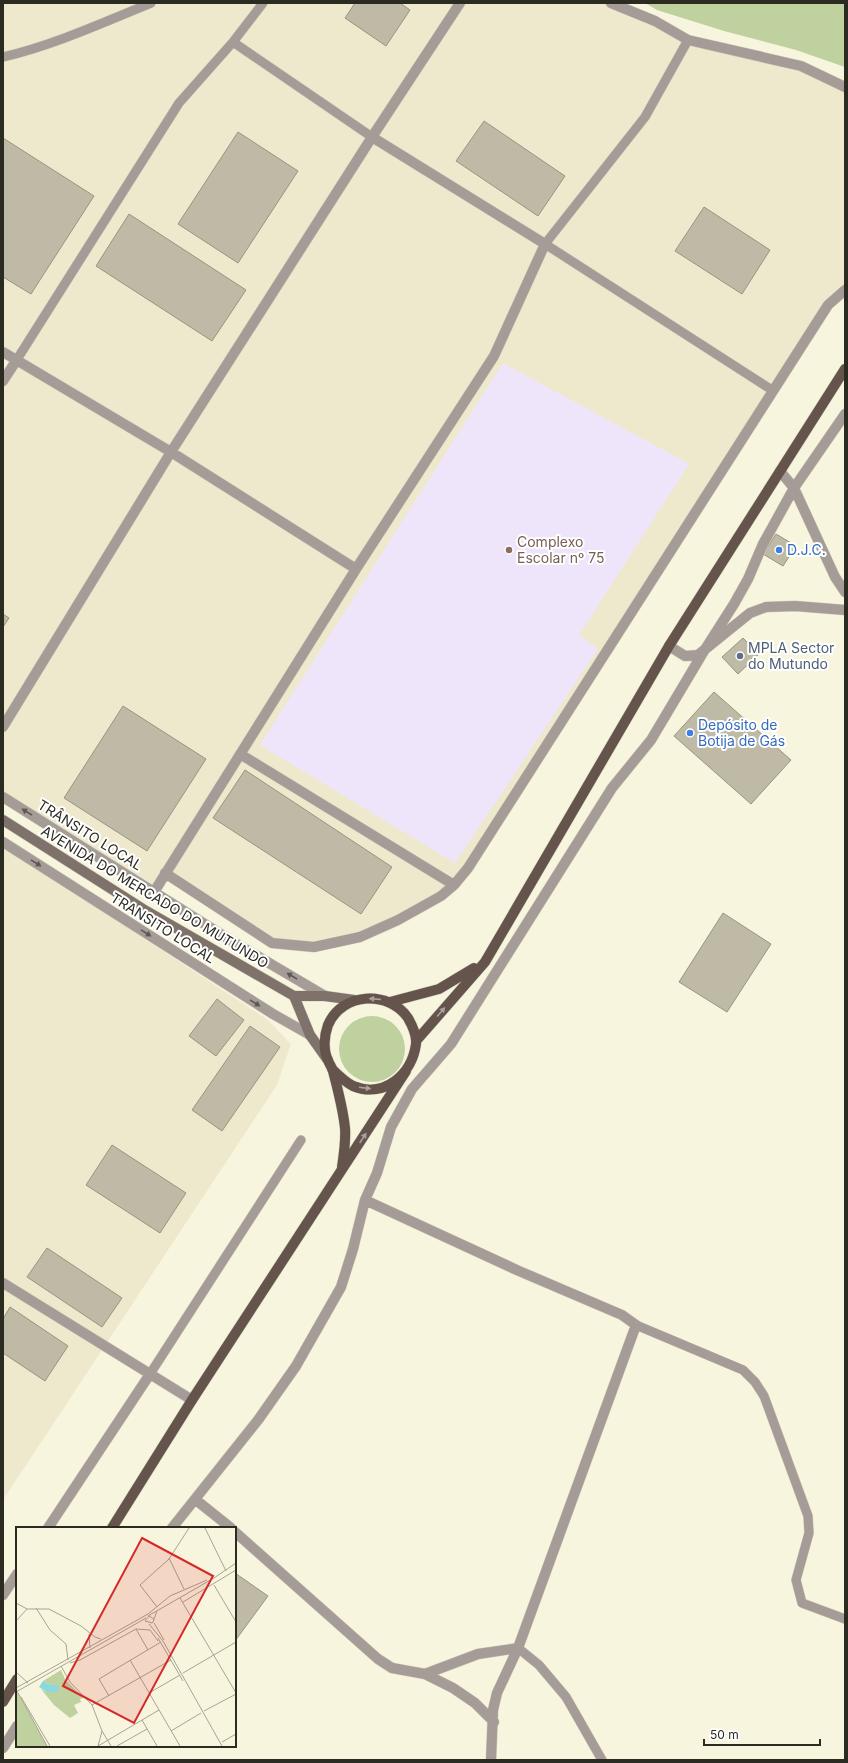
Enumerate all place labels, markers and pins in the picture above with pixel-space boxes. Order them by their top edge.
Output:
place label: Complexo Escolar nº 75 [517,533,604,566]
place label: D.J.C. [787,541,826,558]
marker: Complexo Escolar nº 75 [504,545,514,555]
marker: D.J.C. [774,545,784,555]
place label: MPLA Sector do Mutundo [748,639,834,672]
marker: MPLA Sector do Mutundo [735,651,745,661]
place label: Depósito de Botija de Gás [698,716,785,749]
marker: Depósito de Botija de Gás [685,728,695,738]

